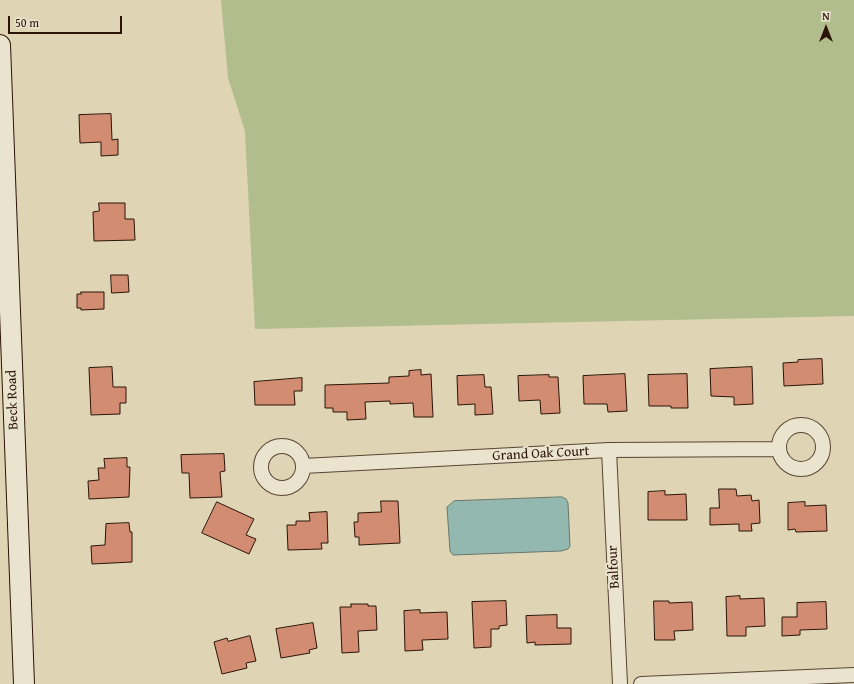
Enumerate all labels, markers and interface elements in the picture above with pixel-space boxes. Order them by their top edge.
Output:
scale bar [10,8,124,34]
north arrow [806,8,846,48]
text: N [822,8,830,24]
text: 50 m [15,14,39,31]
street label: Beck Road [4,370,22,430]
street label: Grand Oak Court [492,443,590,465]
street label: Balfour [604,545,624,589]

